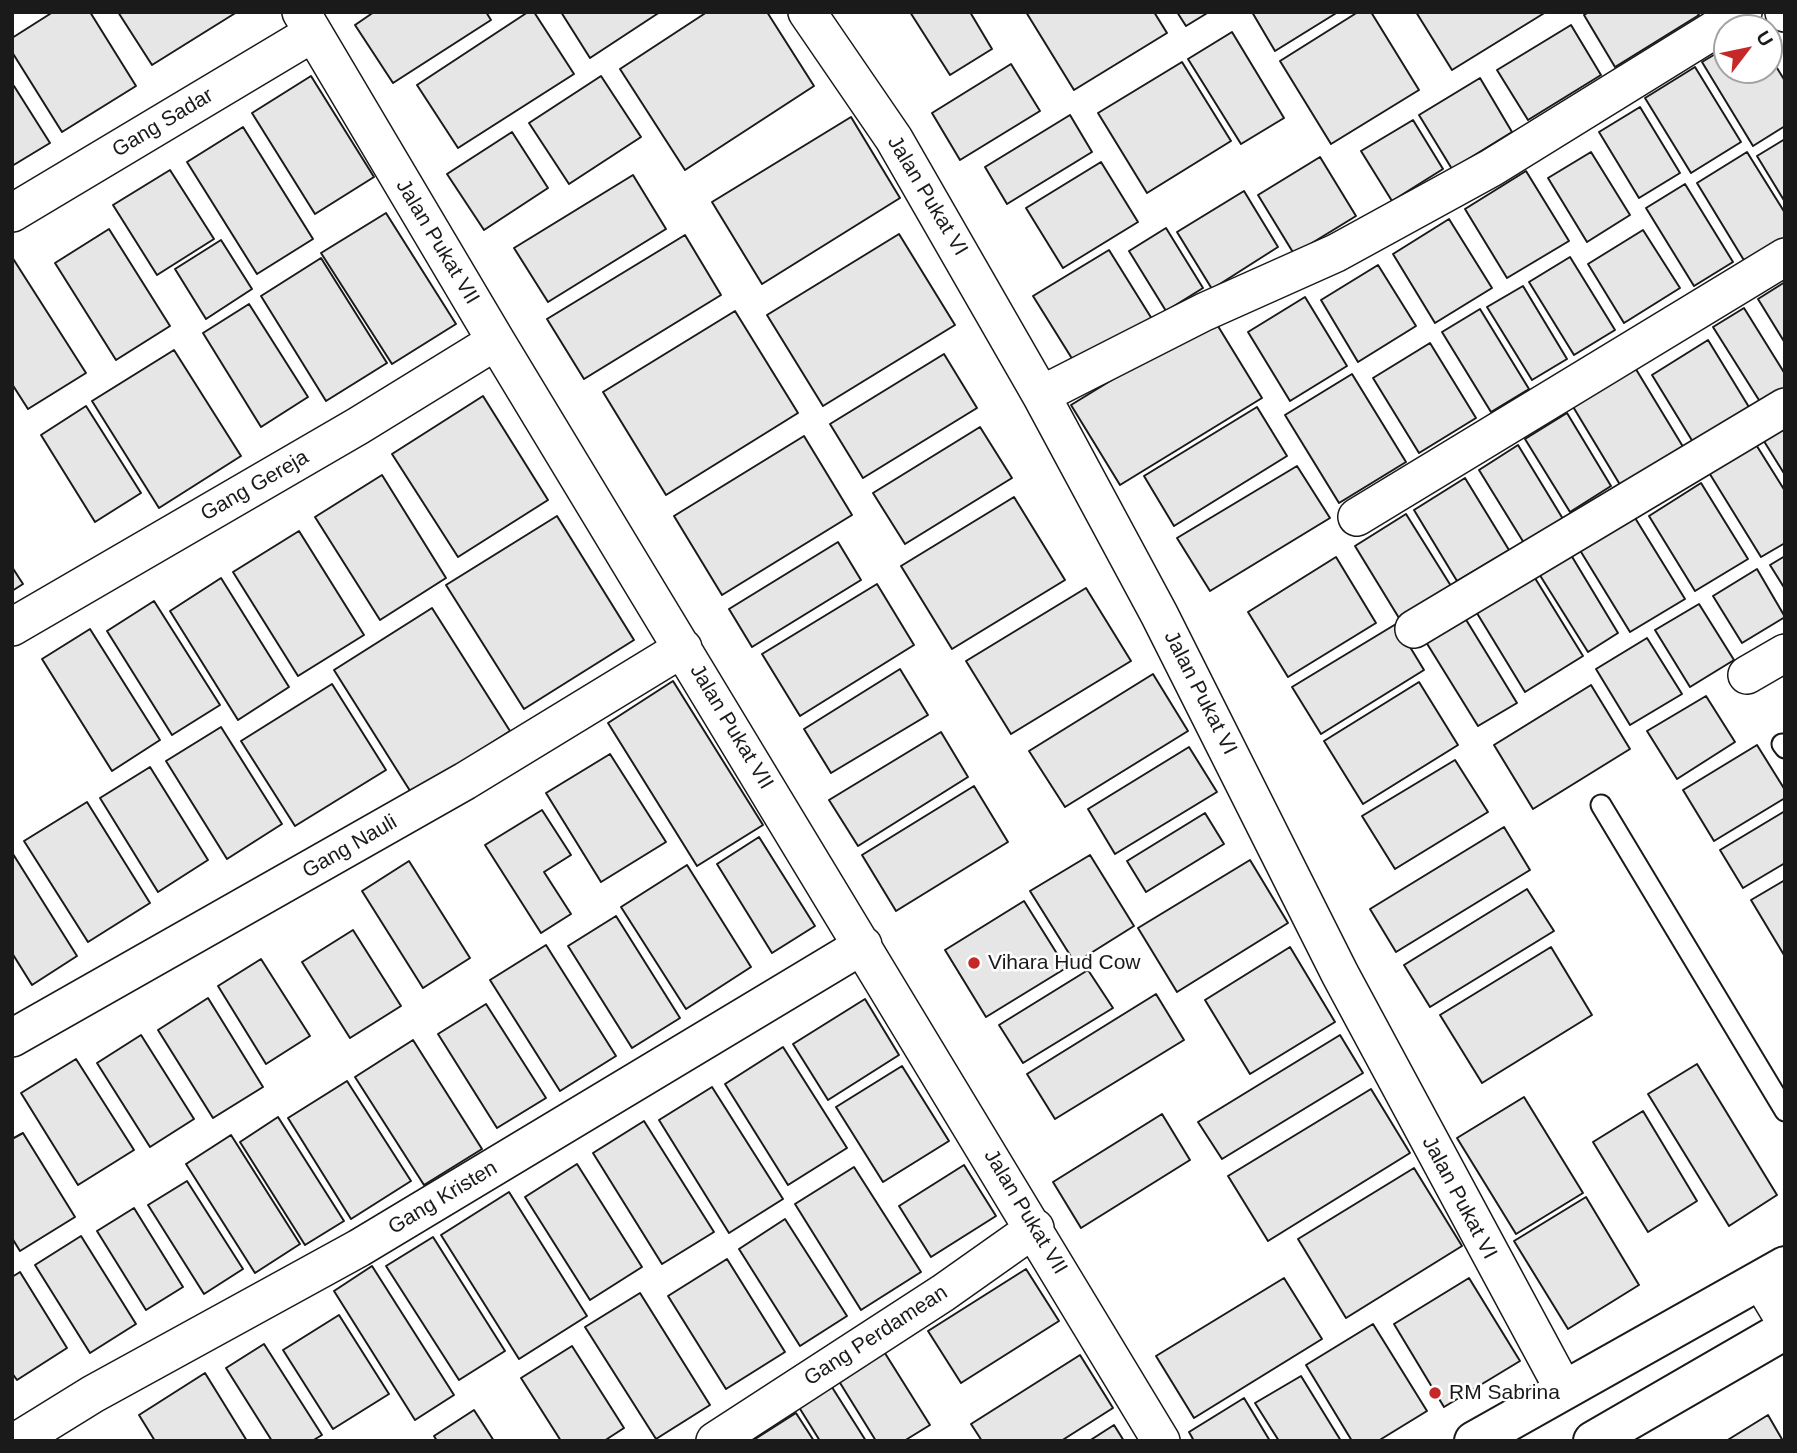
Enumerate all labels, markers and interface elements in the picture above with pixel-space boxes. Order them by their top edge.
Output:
north arrow [1713,14,1783,84]
text: U [1752,27,1777,50]
street label: Gang Sadar [108,83,218,163]
street label: Jalan Pukat VI [881,131,973,261]
street label: Jalan Pukat VII [390,175,484,309]
street label: Gang Gereja [197,445,313,527]
street label: Jalan Pukat VI [1158,627,1242,759]
street label: Jalan Pukat VII [684,660,778,794]
street label: Gang Nauli [298,810,402,884]
place label: Vihara Hud Cow [988,950,1141,976]
marker: Vihara Hud Cow [966,955,982,971]
street label: Jalan Pukat VI [1416,1132,1502,1264]
street label: Jalan Pukat VII [978,1145,1072,1279]
street label: Gang Kristen [384,1156,502,1240]
street label: Gang Perdamean [800,1280,952,1392]
place label: RM Sabrina [1449,1380,1560,1406]
marker: RM Sabrina [1427,1385,1443,1401]

